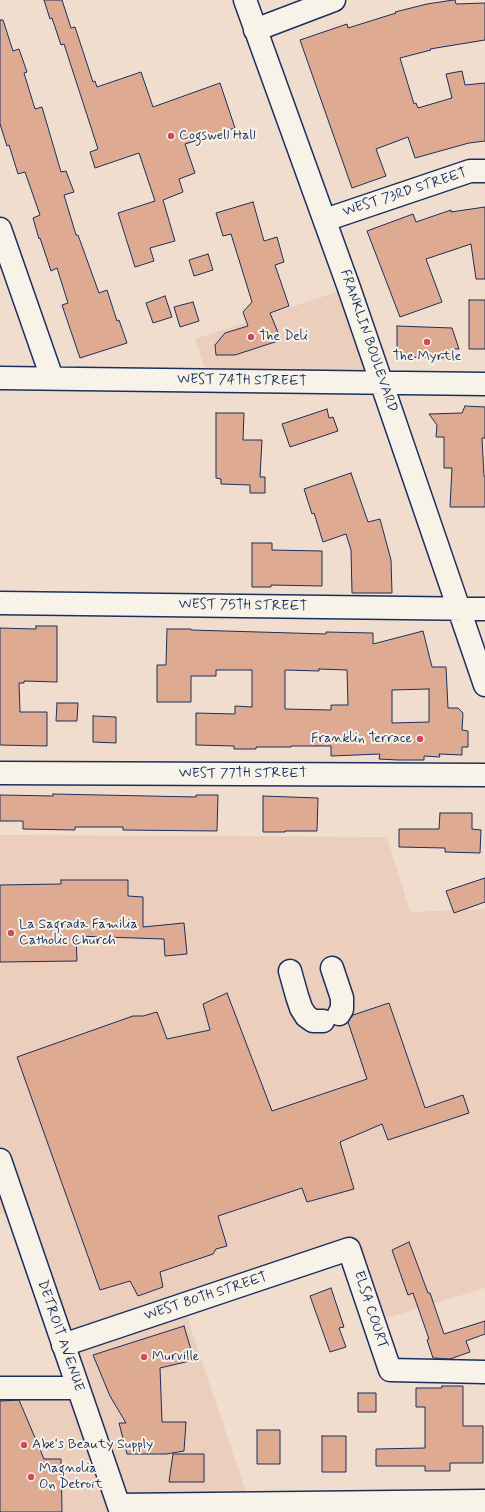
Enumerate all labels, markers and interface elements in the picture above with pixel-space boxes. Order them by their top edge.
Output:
place label: Cogswell Hall [179,128,256,144]
marker: Cogswell Hall [166,131,176,141]
street label: WEST 73RD STREET [341,165,469,221]
street label: FRANKLIN BOULEVARD [336,267,400,415]
place label: The Deli [259,329,308,345]
marker: The Deli [246,332,256,342]
marker: The Myrtle [422,337,432,347]
place label: The Myrtle [393,349,461,365]
street label: WEST 74TH STREET [177,371,307,391]
street label: WEST 75TH STREET [179,596,307,616]
place label: Franklin Terrace [311,731,412,747]
marker: Franklin Terrace [415,734,425,744]
street label: WEST 77TH STREET [179,766,307,782]
place label: La Sagrada Familia Catholic Church [19,917,138,950]
marker: La Sagrada Familia Catholic Church [6,928,16,938]
street label: WEST 80TH STREET [142,1269,270,1325]
street label: ELSA COURT [349,1269,391,1351]
street label: DETROIT AVENUE [33,1278,87,1394]
place label: Murville [152,1349,199,1365]
marker: Murville [139,1352,149,1362]
place label: Abe's Beauty Supply [32,1437,153,1453]
marker: Abe's Beauty Supply [19,1440,29,1450]
place label: Magnolia On Detroit [39,1461,103,1494]
marker: Magnolia On Detroit [26,1472,36,1482]

